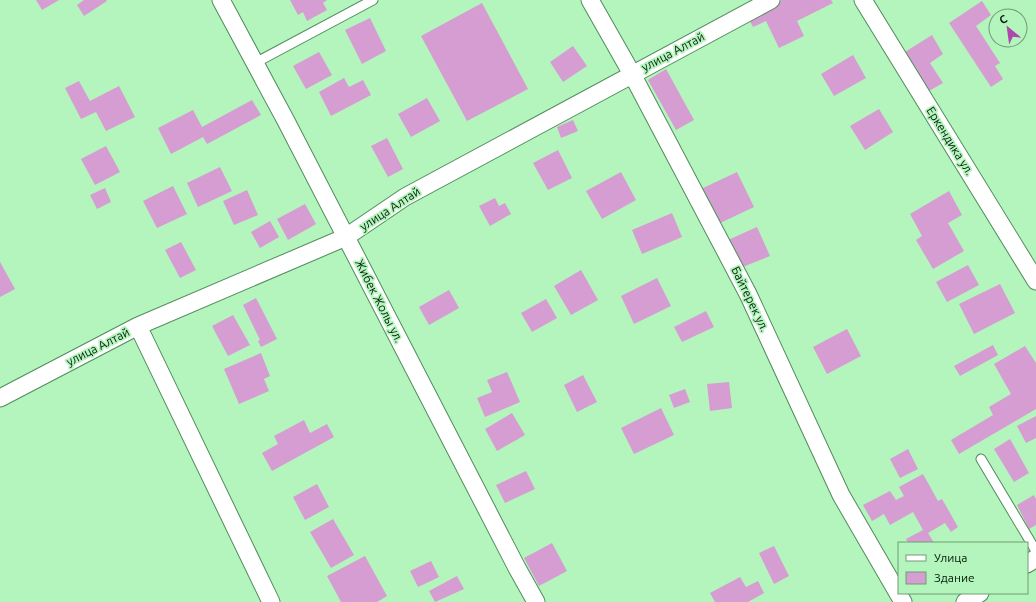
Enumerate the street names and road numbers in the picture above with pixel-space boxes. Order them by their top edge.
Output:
street label: улица Алтай [639,30,706,74]
street label: Еркендика ул. [924,104,977,177]
street label: улица Алтай [357,184,422,233]
street label: Жибек Жолы ул. [353,257,406,344]
street label: Байтерек ул. [729,264,772,333]
street label: улица Алтай [64,325,132,368]

